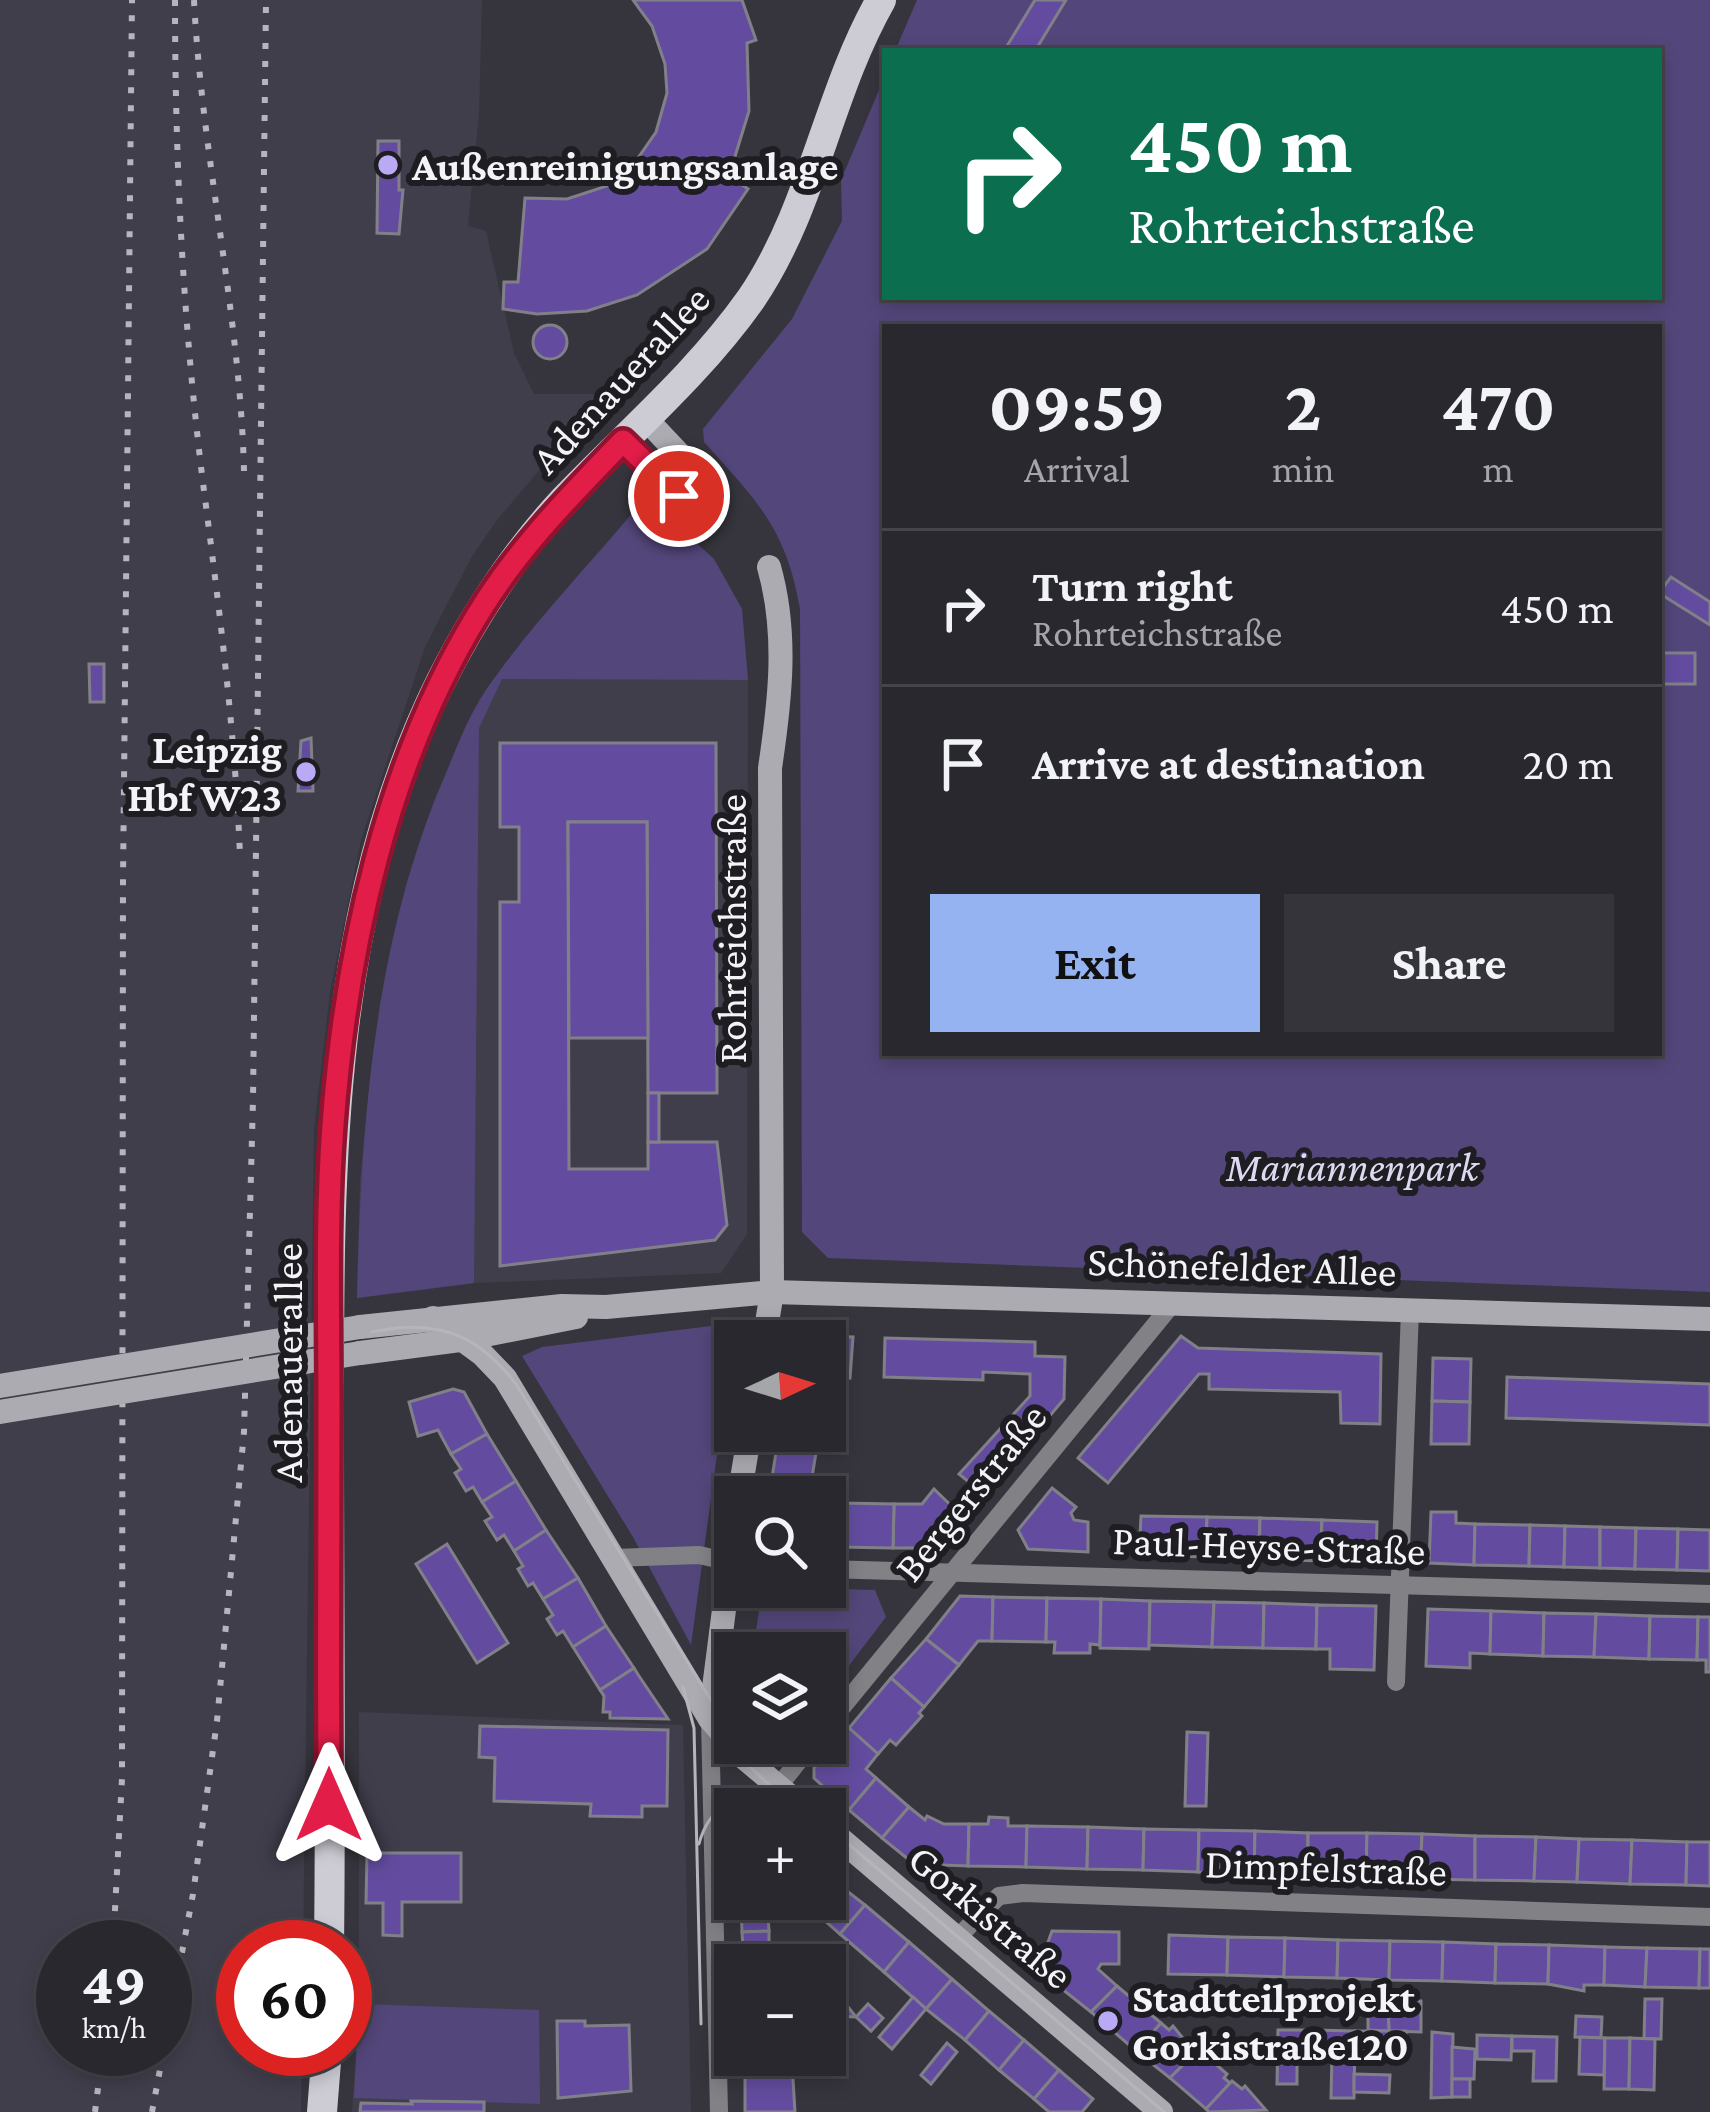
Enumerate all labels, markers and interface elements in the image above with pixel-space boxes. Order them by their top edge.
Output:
icon: right [930,96,1086,252]
text: 450 m [1128,97,1352,190]
place label: Außenreinigungsanlage [411,142,839,189]
marker: Außenreinigungsanlage [375,152,401,178]
text: Rohrteichstraße [1128,195,1475,255]
street label: Adenauerallee [521,275,719,483]
text: 09:59 [988,365,1165,445]
text: 2 [1285,365,1322,445]
text: 470 [1441,365,1555,445]
pin [628,445,730,547]
text: Arrival [1024,447,1130,490]
text: min [1272,447,1334,490]
text: m [1483,447,1514,490]
icon: arrive [646,463,712,529]
text: Turn right [1032,561,1233,611]
icon: right [930,575,996,641]
text: 450 m [1500,583,1614,633]
text: Rohrteichstraße [1032,611,1282,654]
place label: Leipzig Hbf W23 [127,725,282,820]
icon: arrive [930,731,996,797]
text: Arrive at destination [1032,739,1425,789]
text: 20 m [1523,739,1614,789]
marker: Leipzig Hbf W23 [293,759,319,785]
street label: Rohrteichstraße [708,794,755,1064]
button: Exit [930,894,1260,1032]
button: Share [1284,894,1614,1032]
park label: Mariannenpark [1225,1143,1480,1190]
street label: Schönefelder Allee [1087,1237,1397,1295]
street label: Adenauerallee [264,1243,311,1483]
north arrow [714,1320,846,1452]
map controls [714,1320,846,2076]
street label: Bergerstraße [884,1394,1056,1590]
button: search [714,1476,846,1608]
street label: Paul-Heyse-Straße [1112,1516,1426,1574]
button: layers [714,1632,846,1764]
position arrow [266,1742,392,1868]
button: + [714,1788,846,1920]
street label: Gorkistraße [900,1834,1082,1998]
street label: Dimpfelstraße [1204,1839,1448,1895]
speed limit sign: 60 [216,1920,372,2076]
button: − [714,1944,846,2076]
text: 49 [82,1949,146,2016]
place label: Stadtteilprojekt Gorkistraße120 [1132,1974,1416,2069]
marker: Stadtteilprojekt Gorkistraße120 [1095,2008,1121,2034]
text: km/h [82,2011,146,2044]

